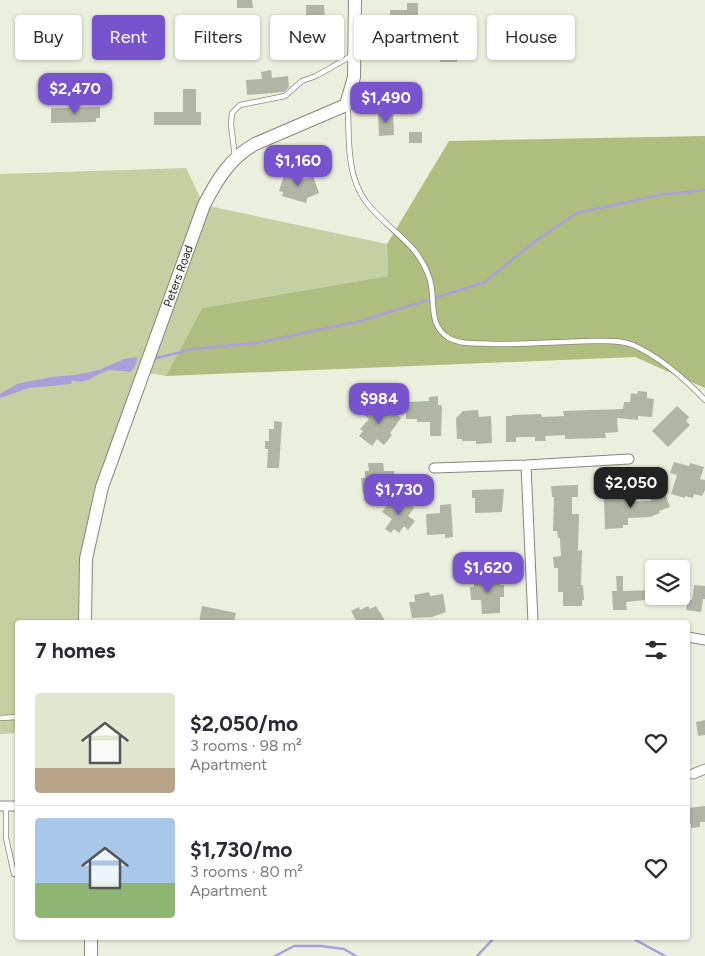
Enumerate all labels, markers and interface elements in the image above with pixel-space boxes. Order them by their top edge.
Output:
chip: Buy [15,15,82,60]
chip: Rent [92,15,165,60]
chip: Filters [175,15,260,60]
chip: New [270,15,344,60]
chip: Apartment [354,15,477,60]
chip: House [487,15,575,60]
pin: $2,470 [34,72,116,115]
text: $2,470 [49,79,101,98]
pin: $1,490 [345,82,427,124]
text: $1,490 [361,88,411,107]
pin: $1,160 [257,144,339,187]
text: $1,160 [275,151,321,170]
street label: Peters Road [161,243,196,309]
pin: $984 [349,382,409,425]
text: $984 [360,389,398,408]
pin: $2,050 [590,466,672,509]
text: $2,050 [605,473,657,492]
pin: $1,730 [358,474,440,516]
text: $1,730 [375,480,423,499]
pin: $1,620 [447,552,529,594]
text: $1,620 [464,558,512,577]
map controls [645,560,690,605]
button: layers [645,560,690,605]
icon: filters [642,636,670,664]
text: 7 homes [35,638,116,663]
text: $2,050/mo [190,711,298,736]
icon: home [75,713,135,773]
icon: heart [642,729,670,757]
text: 3 rooms · 98 m² [190,736,302,755]
text: Apartment [190,755,267,774]
text: $1,730/mo [190,837,292,862]
icon: home [75,838,135,898]
icon: heart [642,854,670,882]
text: 3 rooms · 80 m² [190,862,303,881]
text: Apartment [190,881,267,900]

